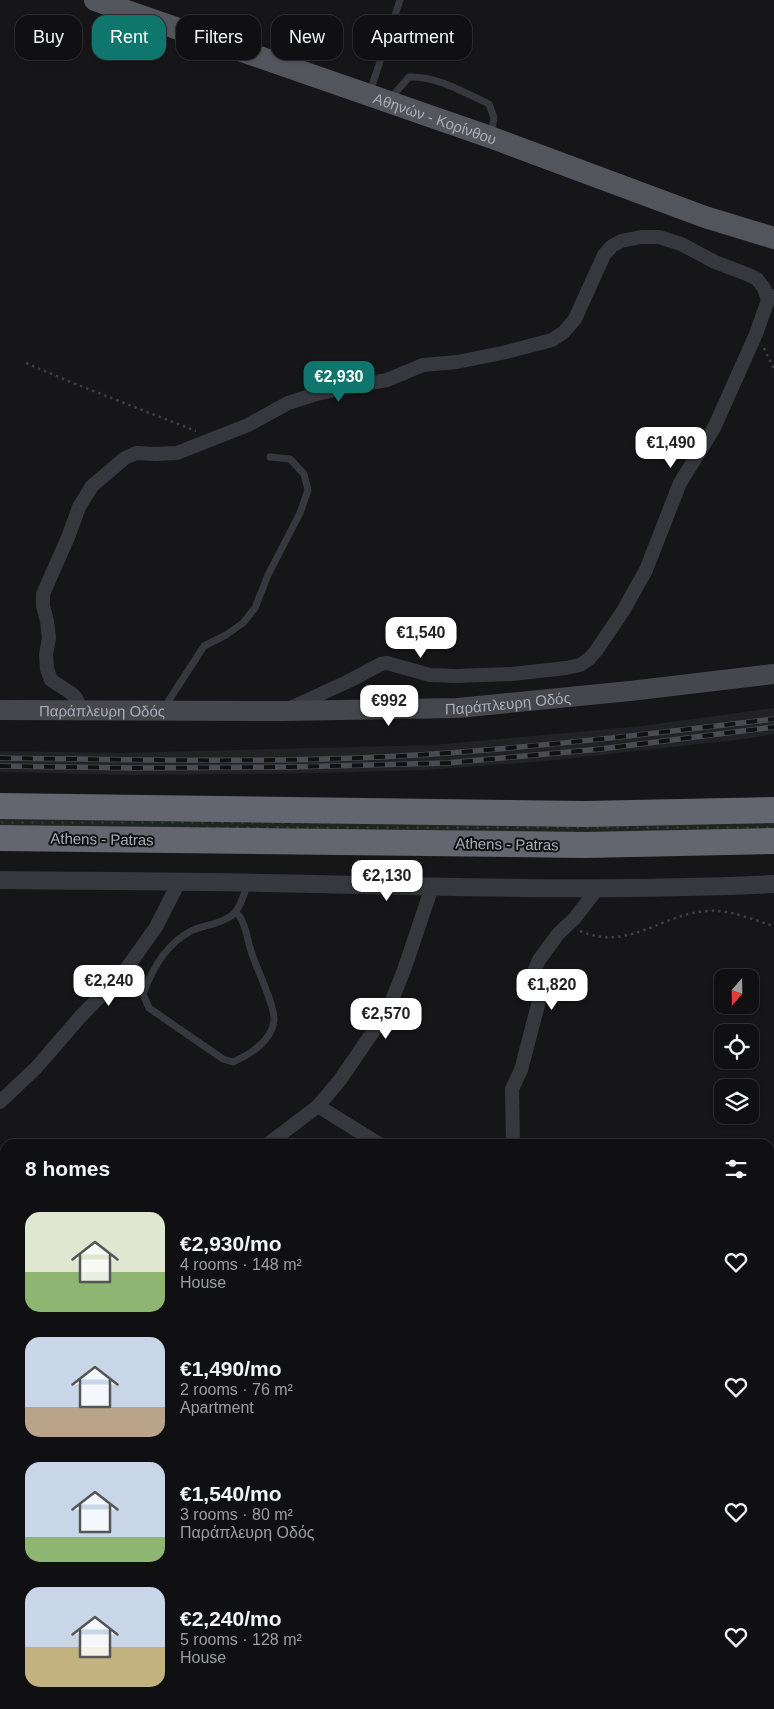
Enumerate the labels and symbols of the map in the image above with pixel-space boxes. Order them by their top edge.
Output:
street label: Αθηνών - Κορίνθου [371,89,499,147]
pin: €2,930 [298,360,380,403]
pin: €1,490 [630,426,712,469]
pin: €1,540 [380,616,462,659]
pin: €992 [359,684,419,727]
street label: Παράπλευρη Οδός [445,688,571,717]
street label: Παράπλευρη Οδός [39,702,165,719]
street label: Athens - Patras [50,830,154,848]
street label: Athens - Patras [455,835,559,853]
pin: €2,130 [346,860,428,902]
pin: €2,240 [68,964,150,1007]
pin: €1,820 [511,968,593,1011]
north arrow [714,969,759,1014]
pin: €2,570 [345,998,427,1040]

